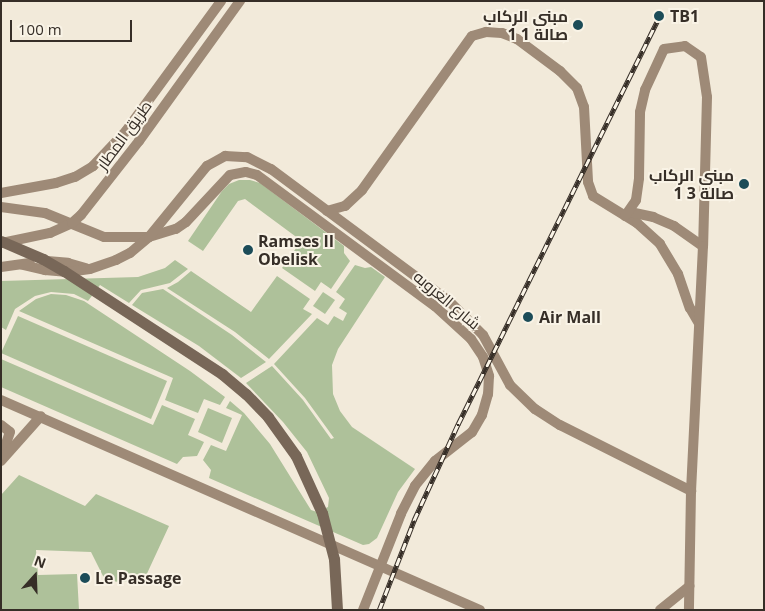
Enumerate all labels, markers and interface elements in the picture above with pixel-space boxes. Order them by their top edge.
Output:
place label: مبنى الركاب 1 صالة 1 [483,6,568,44]
place label: TB1 [670,6,699,26]
marker: TB1 [652,9,666,23]
scale bar [12,10,135,42]
text: 100 m [18,19,62,39]
marker: مبنى الركاب 1 صالة 1 [572,19,584,31]
street label: طريق المطار [92,97,156,173]
place label: مبنى الركاب 1 صالة 3 [649,165,734,203]
marker: مبنى الركاب 1 صالة 3 [738,178,750,190]
place label: Ramses II Obelisk [258,231,334,269]
marker: Ramses II Obelisk [242,244,254,256]
street label: شارع العروبه [410,267,484,333]
place label: Air Mall [539,307,601,327]
marker: Air Mall [521,310,535,324]
north arrow [10,551,60,601]
text: N [32,551,49,572]
place label: Le Passage [95,568,181,588]
marker: Le Passage [79,572,91,584]

